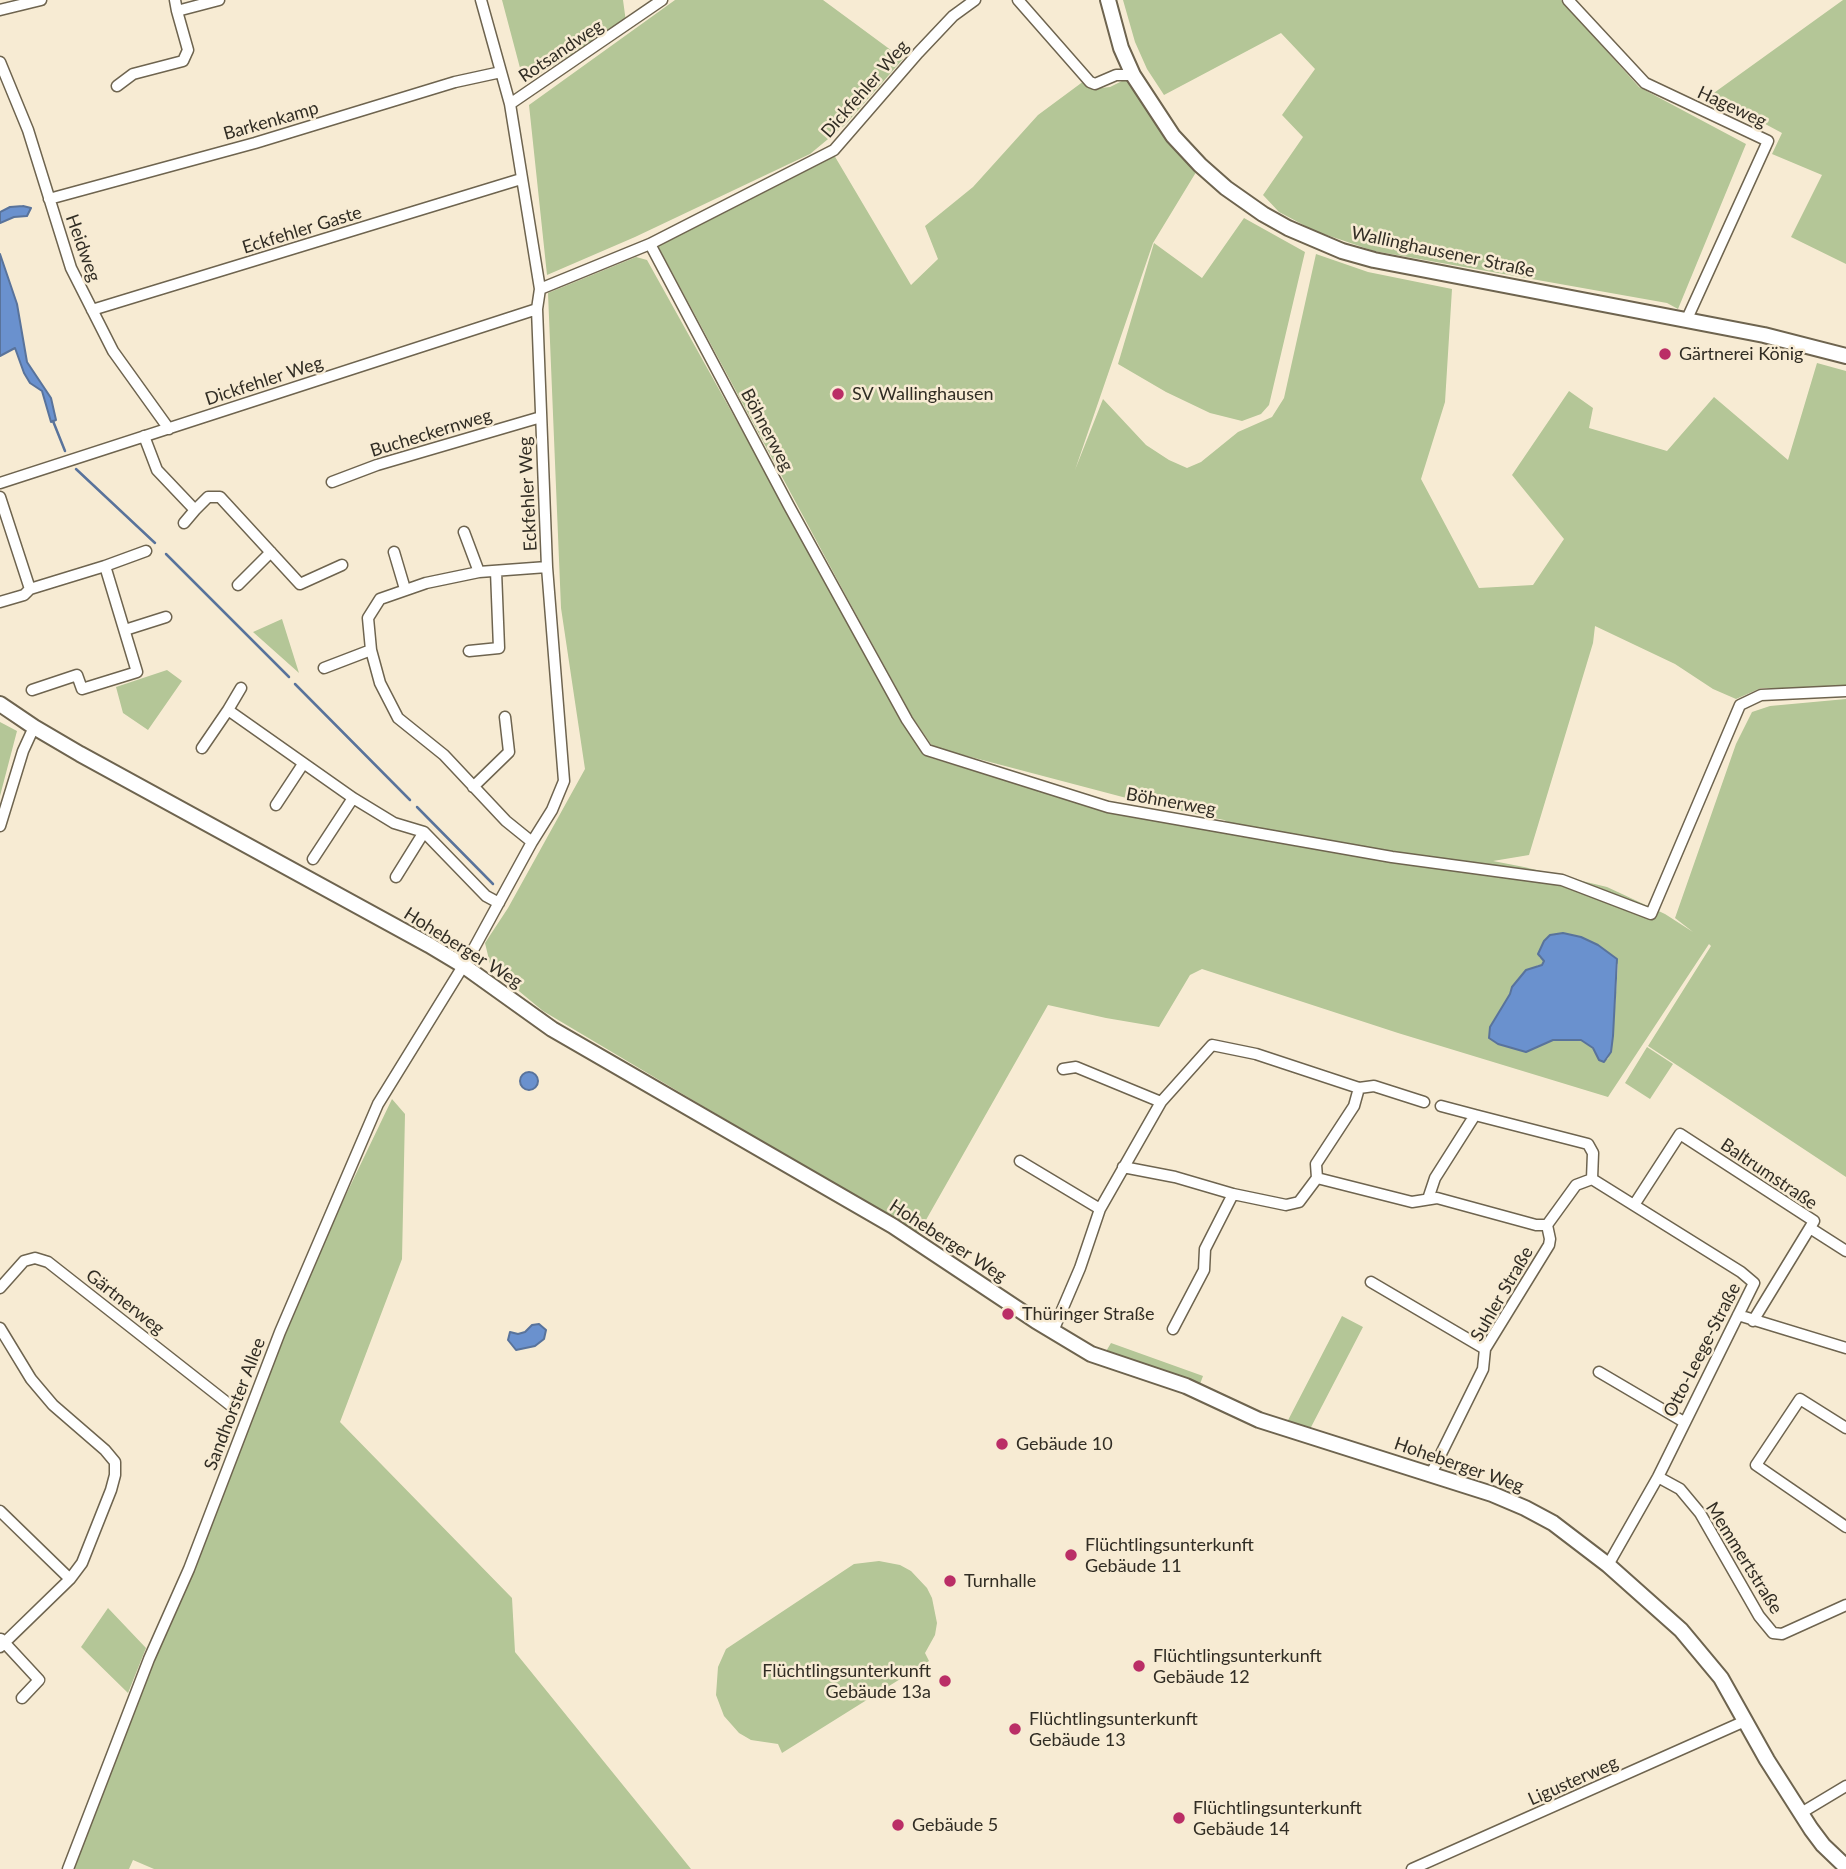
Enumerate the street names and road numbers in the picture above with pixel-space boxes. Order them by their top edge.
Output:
street label: Rotsandweg [515,15,607,87]
street label: Dickfehler Weg [817,36,913,142]
street label: Hageweg [1694,82,1770,132]
street label: Barkenkamp [221,97,321,145]
street label: Eckfehler Gaste [240,202,364,258]
street label: Heidweg [61,211,105,285]
street label: Wallinghausener Straße [1349,222,1537,282]
street label: Dickfehler Weg [202,352,326,410]
street label: Böhnerweg [736,385,798,475]
street label: Bucheckernweg [368,404,494,462]
street label: Eckfehler Weg [514,436,542,552]
street label: Böhnerweg [1124,783,1218,821]
street label: Hoheberger Weg [400,903,526,993]
street label: Baltrumstraße [1717,1134,1821,1214]
street label: Hoheberger Weg [885,1195,1011,1287]
street label: Suhler Straße [1466,1243,1538,1345]
street label: Gärtnerweg [81,1265,169,1339]
street label: Otto-Leege-Straße [1659,1279,1745,1421]
street label: Sandhorster Allee [200,1335,270,1473]
street label: Hoheberger Weg [1391,1433,1527,1497]
street label: Memmertstraße [1701,1498,1787,1618]
street label: Ligusterweg [1525,1752,1621,1810]

